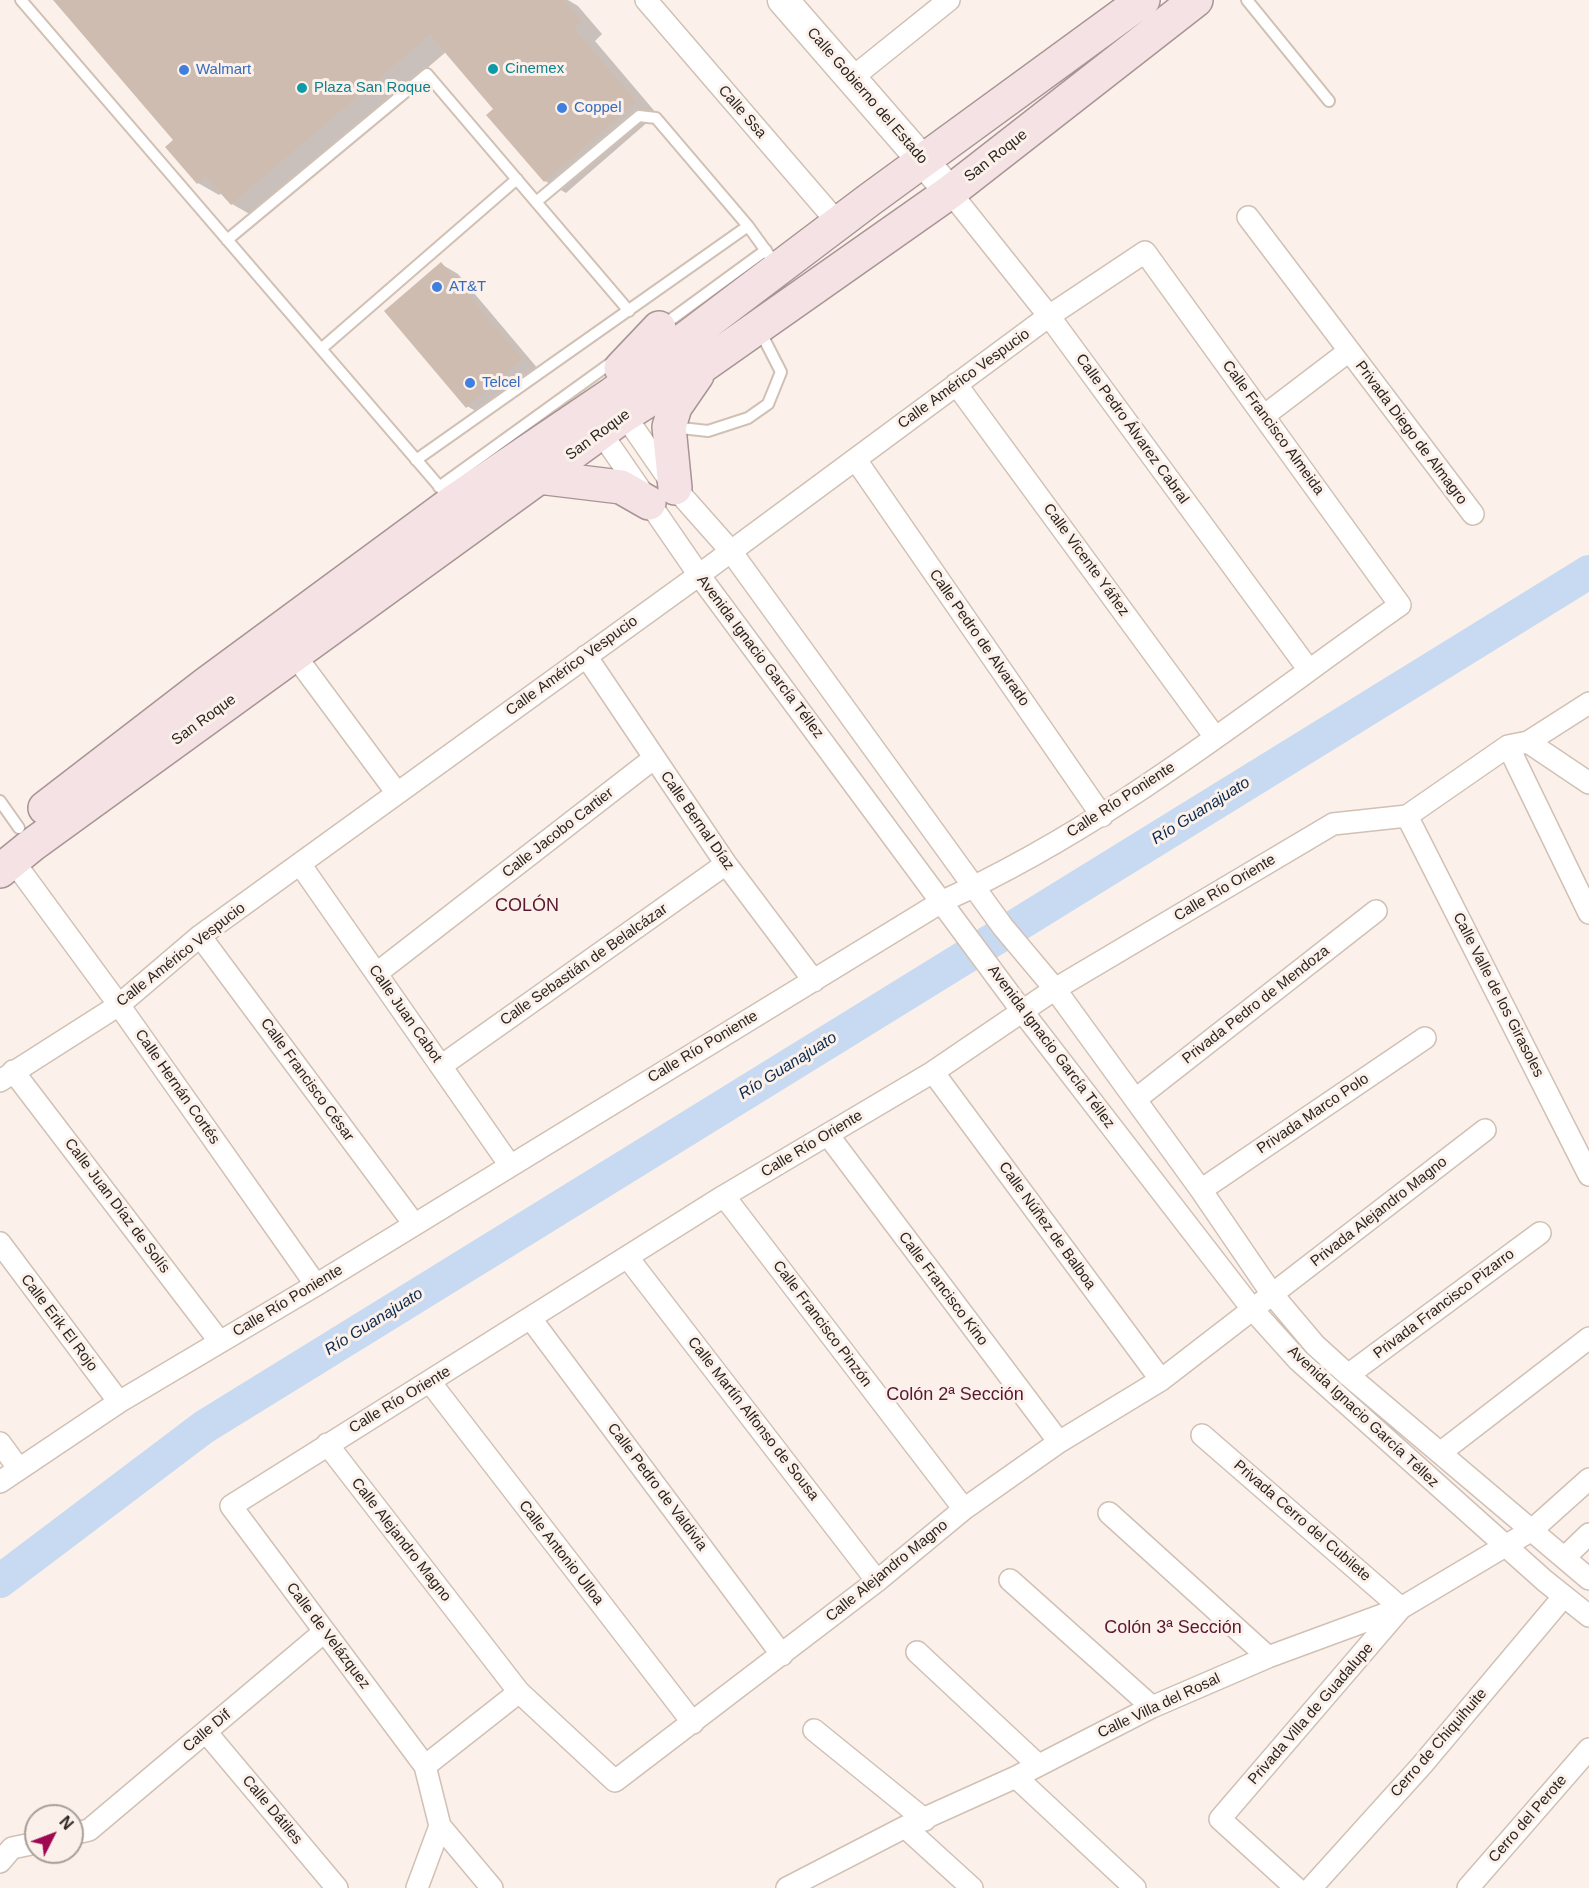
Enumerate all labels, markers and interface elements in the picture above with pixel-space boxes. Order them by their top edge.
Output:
street label: Calle Gobierno del Estado [803,24,931,168]
place label: Cinemex [505,60,564,78]
place label: Walmart [196,61,251,79]
marker: Cinemex [486,62,500,76]
marker: Walmart [177,63,191,77]
place label: Plaza San Roque [314,79,431,97]
marker: Plaza San Roque [295,81,309,95]
street label: Calle Ssa [714,82,770,142]
place label: Coppel [574,99,622,117]
marker: Coppel [555,101,569,115]
street label: San Roque [961,126,1031,186]
place label: AT&T [449,278,486,296]
marker: AT&T [430,280,444,294]
street label: Calle Américo Vespucio [895,325,1033,433]
street label: Calle Pedro Álvarez Cabral [1072,351,1192,507]
street label: Calle Francisco Almeida [1218,357,1328,499]
street label: Privada Diego de Almagro [1351,358,1471,508]
place label: Telcel [482,374,520,392]
marker: Telcel [463,376,477,390]
street label: San Roque [562,406,634,464]
street label: Calle Vicente Yáñez [1039,500,1133,620]
street label: Calle Pedro de Alvarado [925,566,1033,710]
street label: Avenida Ignacio García Téllez [693,572,827,742]
street label: Calle Américo Vespucio [503,612,641,720]
street label: San Roque [168,691,240,749]
street label: Calle Río Poniente [1064,758,1178,842]
street label: Calle Bernal Díaz [656,768,738,874]
water label: Río Guanajuato [1148,773,1254,849]
street label: Calle Jacobo Cartier [499,784,617,882]
street label: Calle Río Oriente [1171,851,1279,925]
district label: COLÓN [491,895,563,917]
street label: Calle Américo Vespucio [113,899,249,1011]
street label: Calle Sebastián de Belalcázar [497,900,671,1030]
street label: Calle Valle de los Girasoles [1449,910,1547,1080]
street label: Privada Pedro de Mendoza [1179,942,1333,1068]
street label: Calle Juan Cabot [365,962,445,1066]
street label: Avenida Ignacio García Téllez [984,962,1118,1132]
street label: Calle Río Poniente [645,1007,761,1087]
street label: Calle Francisco César [256,1015,358,1145]
street label: Calle Hernán Cortés [131,1026,223,1148]
water label: Río Guanajuato [735,1028,841,1104]
street label: Privada Marco Polo [1254,1070,1372,1158]
street label: Calle Río Oriente [758,1107,866,1181]
street label: Calle Juan Díaz de Solís [60,1135,174,1277]
street label: Privada Alejandro Magno [1307,1153,1451,1271]
street label: Calle Núñez de Balboa [995,1159,1099,1293]
street label: Calle Francisco Kino [894,1229,992,1349]
street label: Privada Francisco Pizarro [1370,1245,1518,1363]
street label: Calle Francisco Pinzón [769,1257,875,1391]
street label: Calle Río Poniente [230,1261,346,1341]
street label: Calle Erik El Rojo [17,1271,101,1375]
water label: Río Guanajuato [321,1284,427,1360]
street label: Calle Martín Alfonso de Sousa [684,1334,822,1504]
street label: Avenida Ignacio García Téllez [1284,1342,1442,1492]
street label: Calle Río Oriente [346,1363,454,1437]
district label: Colón 2ª Sección [886,1384,1024,1406]
street label: Calle Pedro de Valdivia [603,1420,711,1554]
street label: Privada Cerro del Cubilete [1230,1457,1374,1585]
street label: Calle Alejandro Magno [347,1475,455,1605]
street label: Calle Antonio Ulloa [515,1497,607,1609]
street label: Calle Alejandro Magno [822,1516,952,1626]
street label: Calle de Velázquez [282,1579,374,1693]
district label: Colón 3ª Sección [1104,1617,1242,1639]
street label: Privada Villa de Guadalupe [1245,1640,1377,1788]
street label: Calle Villa del Rosal [1095,1670,1223,1742]
street label: Cerro de Chiquihuite [1387,1685,1491,1801]
street label: Calle Dif [180,1706,234,1756]
street label: Calle Dátiles [238,1772,306,1848]
street label: Cerro del Perote [1485,1772,1571,1866]
north arrow [24,1804,84,1864]
text: N [56,1813,76,1833]

